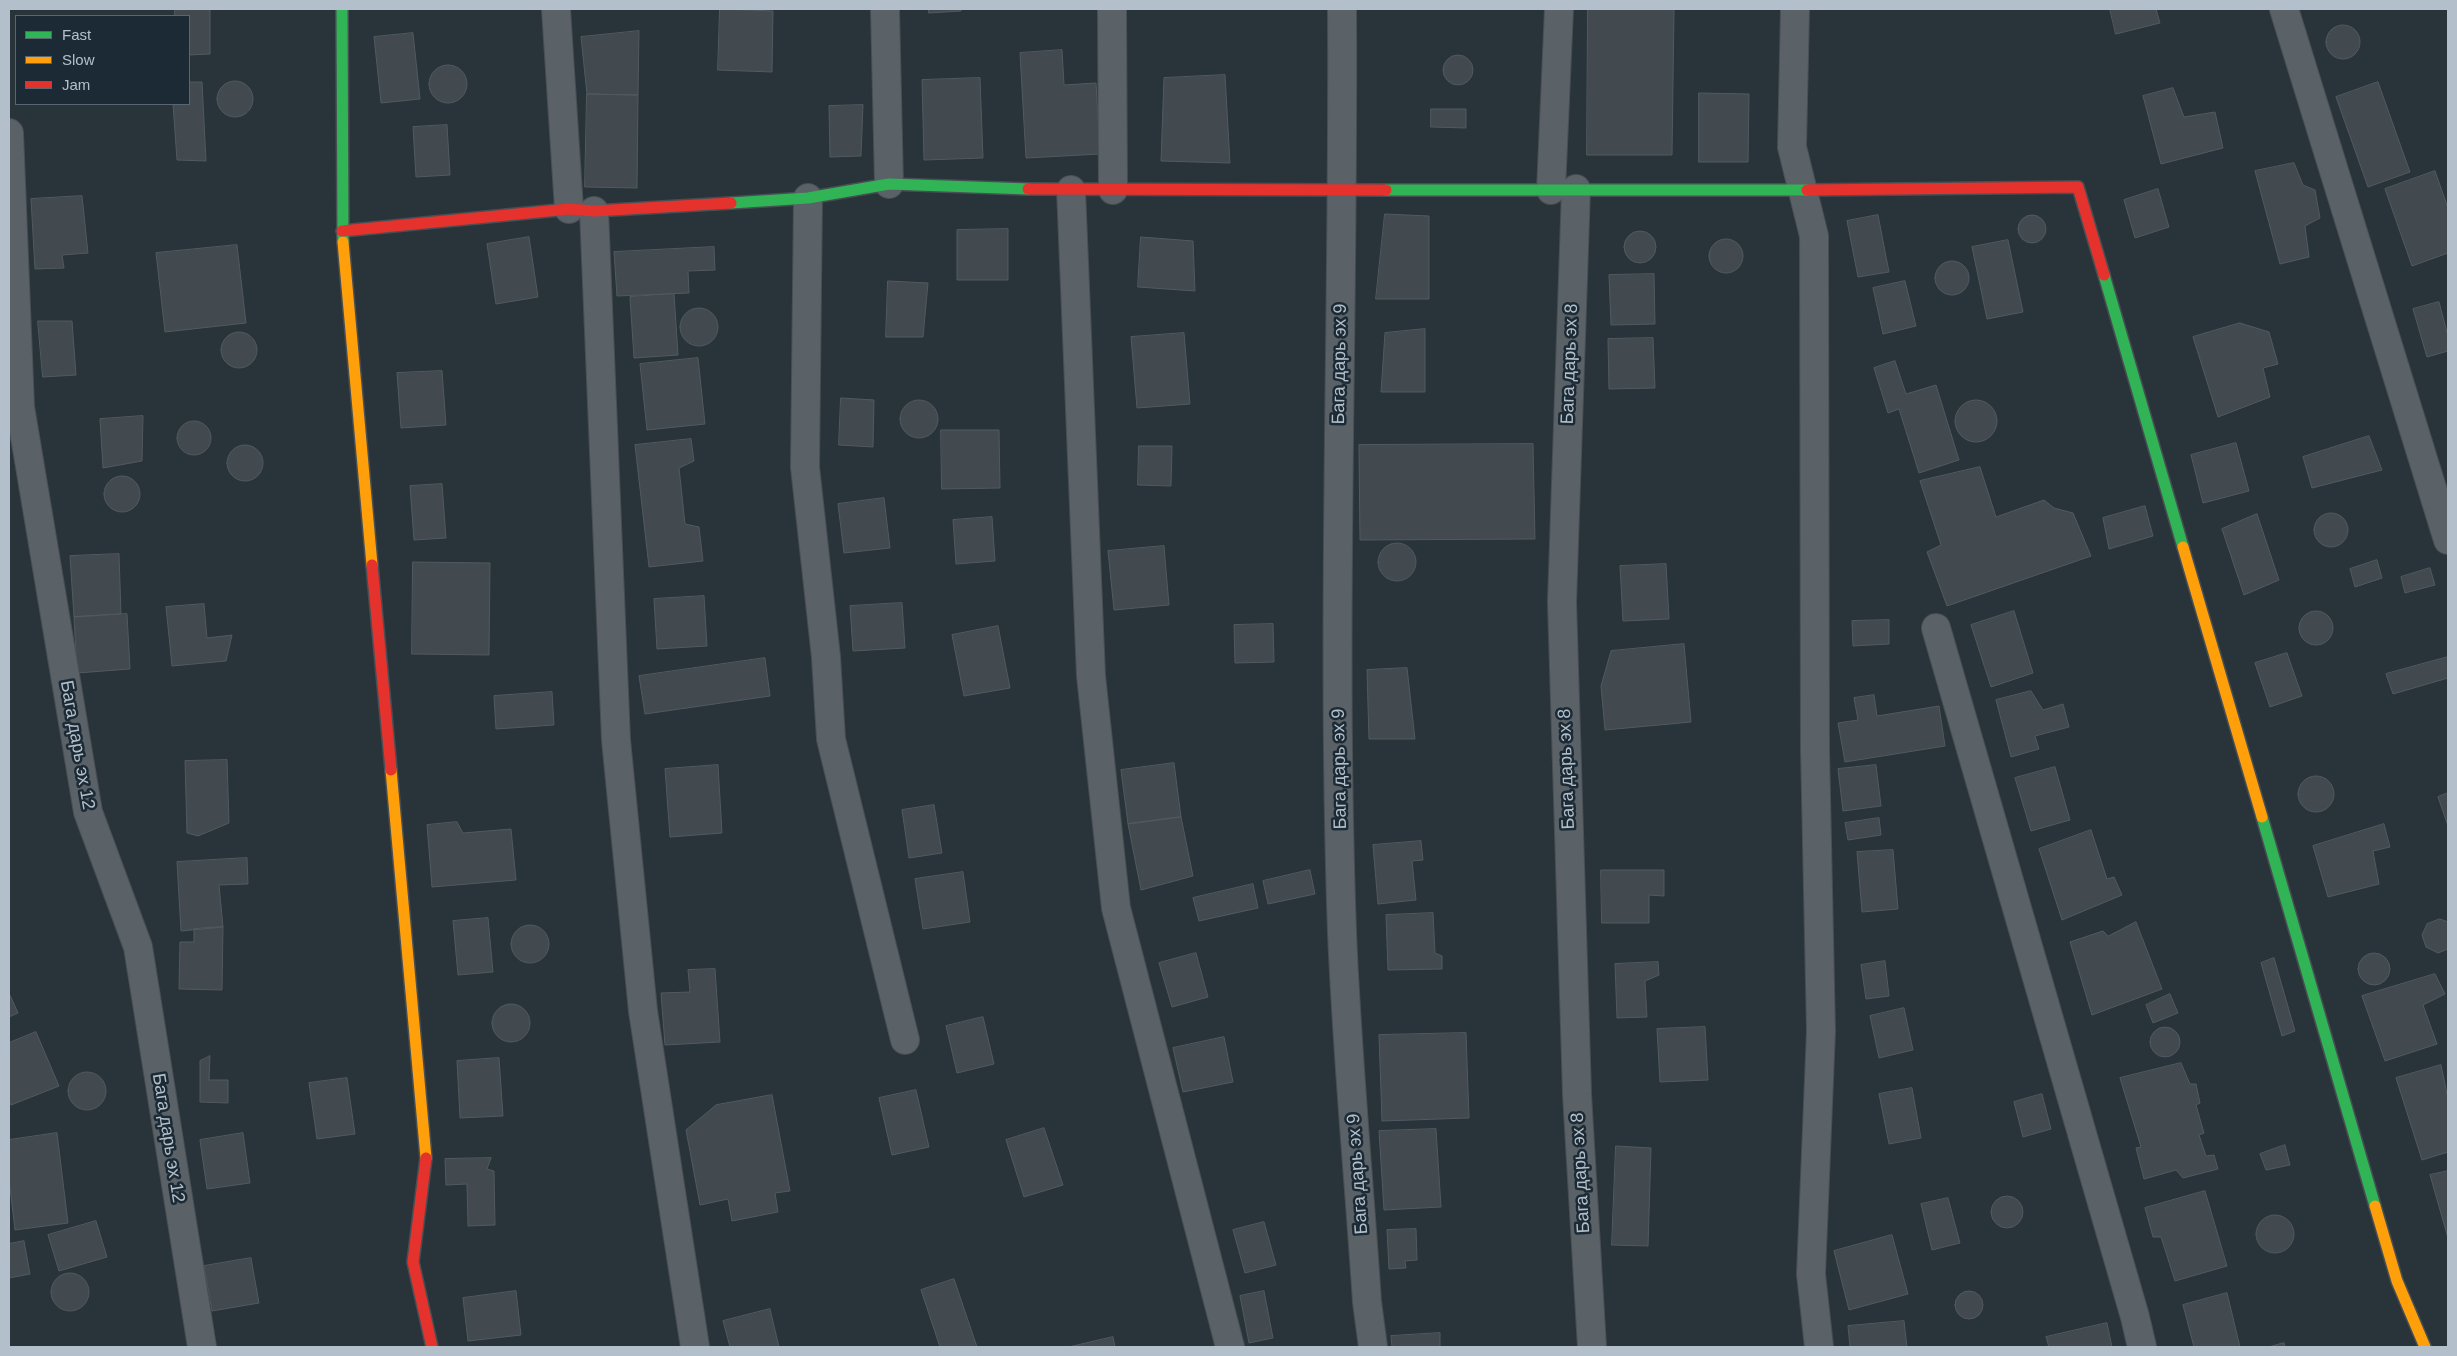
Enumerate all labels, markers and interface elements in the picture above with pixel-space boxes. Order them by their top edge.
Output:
legend [15,15,190,105]
text: Fast [62,26,91,43]
text: Slow [62,51,95,68]
text: Jam [62,76,90,93]
street label: Бага дарь эх 9 [1328,303,1352,425]
street label: Бага дарь эх 8 [1557,303,1583,425]
street label: Бага дарь эх 12 [55,679,99,811]
street label: Бага дарь эх 9 [1328,708,1352,830]
street label: Бага дарь эх 8 [1554,708,1580,830]
street label: Бага дарь эх 12 [147,1072,189,1204]
street label: Бага дарь эх 8 [1567,1112,1595,1234]
street label: Бага дарь эх 9 [1343,1113,1373,1235]

